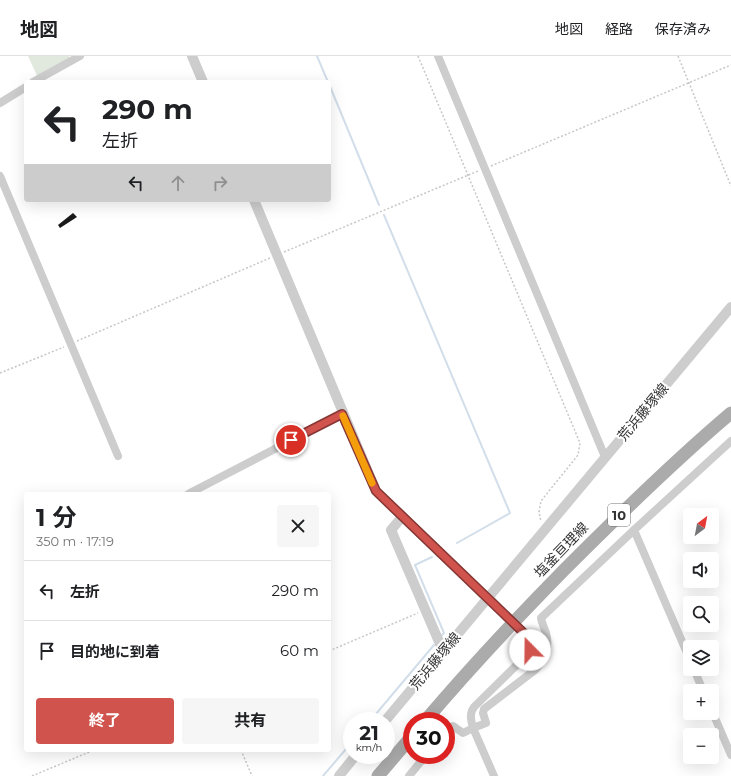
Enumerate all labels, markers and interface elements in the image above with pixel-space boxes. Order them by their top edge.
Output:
text: 地図 [20,18,58,41]
text: 地図 [555,20,583,38]
text: 経路 [605,20,633,38]
text: 保存済み [655,20,711,38]
text: 290 m [102,92,193,126]
icon: left [36,96,88,148]
text: 左折 [102,130,138,152]
icon: left [125,172,147,194]
icon: ahead [167,172,189,194]
icon: right [209,172,231,194]
street label: 荒浜藤塚線 [614,379,672,445]
pin [274,423,308,457]
icon: arrive [280,429,302,451]
text: 1 分 [36,503,76,532]
road number: 10 [608,504,630,526]
button: close [277,505,319,547]
north arrow [683,508,719,544]
map controls [683,508,719,764]
street label: 塩釜亘理線 [530,519,592,581]
text: 350 m · 17:19 [36,533,114,549]
button: sound [683,552,719,588]
icon: left [36,580,58,602]
text: 290 m [272,581,319,600]
text: 左折 [70,582,100,601]
button: search [683,596,719,632]
street label: 荒浜藤塚線 [406,628,464,694]
position arrow [509,629,551,671]
icon: arrive [36,640,58,662]
button: layers [683,640,719,676]
text: 60 m [280,641,319,660]
text: 目的地に到着 [70,642,160,661]
button: + [683,684,719,720]
button: 終了 [36,698,174,744]
button: 共有 [182,698,319,744]
speed limit sign: 30 [403,712,455,764]
text: 21 [359,721,379,745]
button: − [683,728,719,764]
text: km/h [356,741,382,754]

